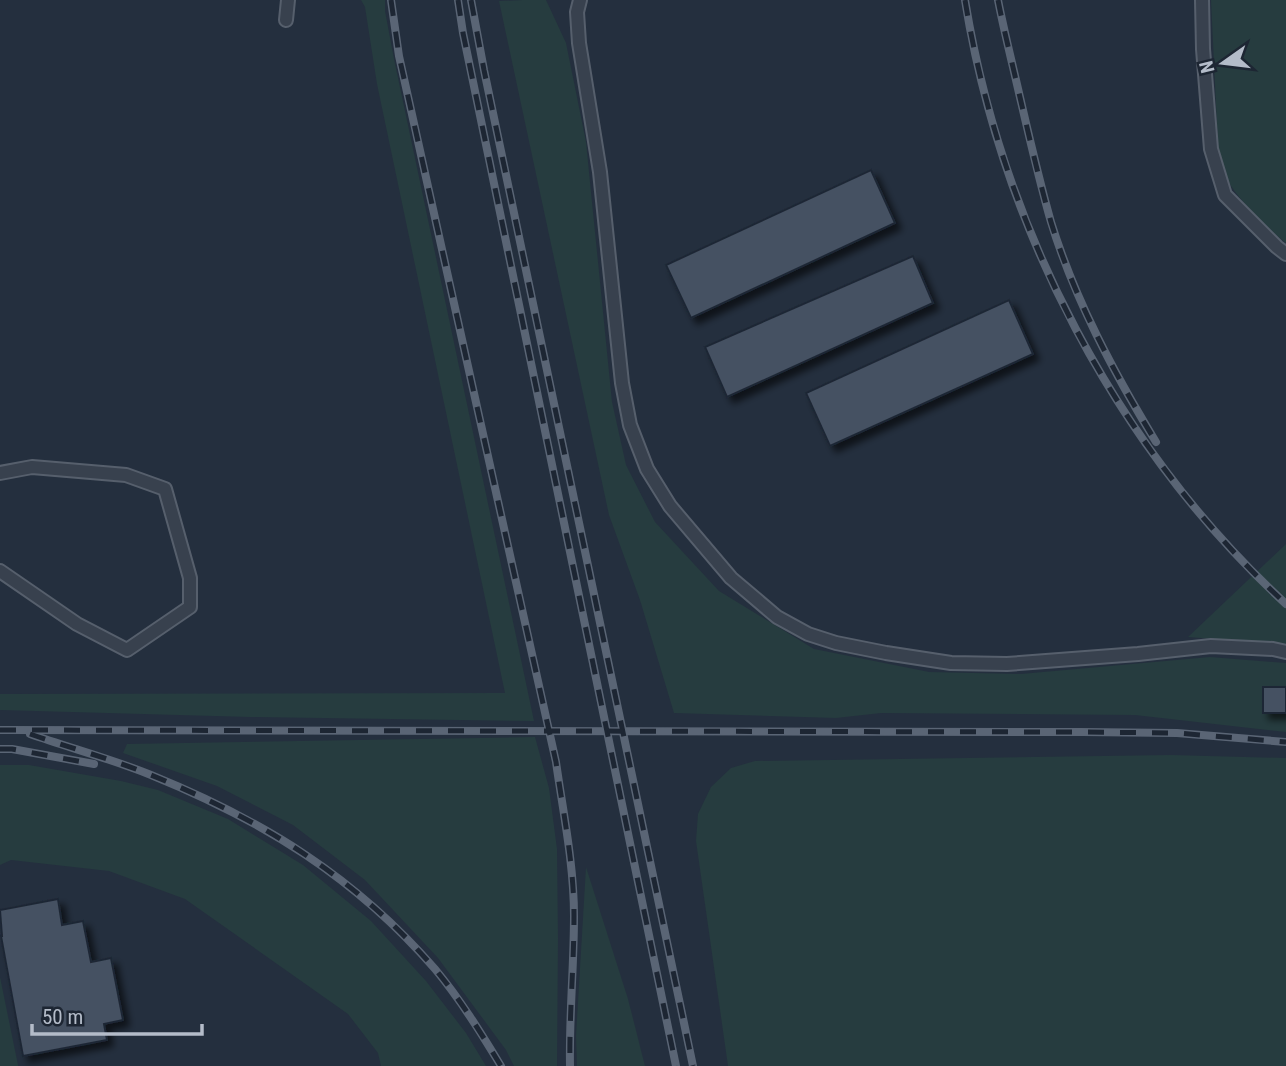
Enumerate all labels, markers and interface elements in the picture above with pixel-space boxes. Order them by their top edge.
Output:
north arrow [1188,28,1258,98]
text: N [1194,59,1220,75]
scale bar [32,992,201,1036]
text: 50 m [42,1005,83,1029]

